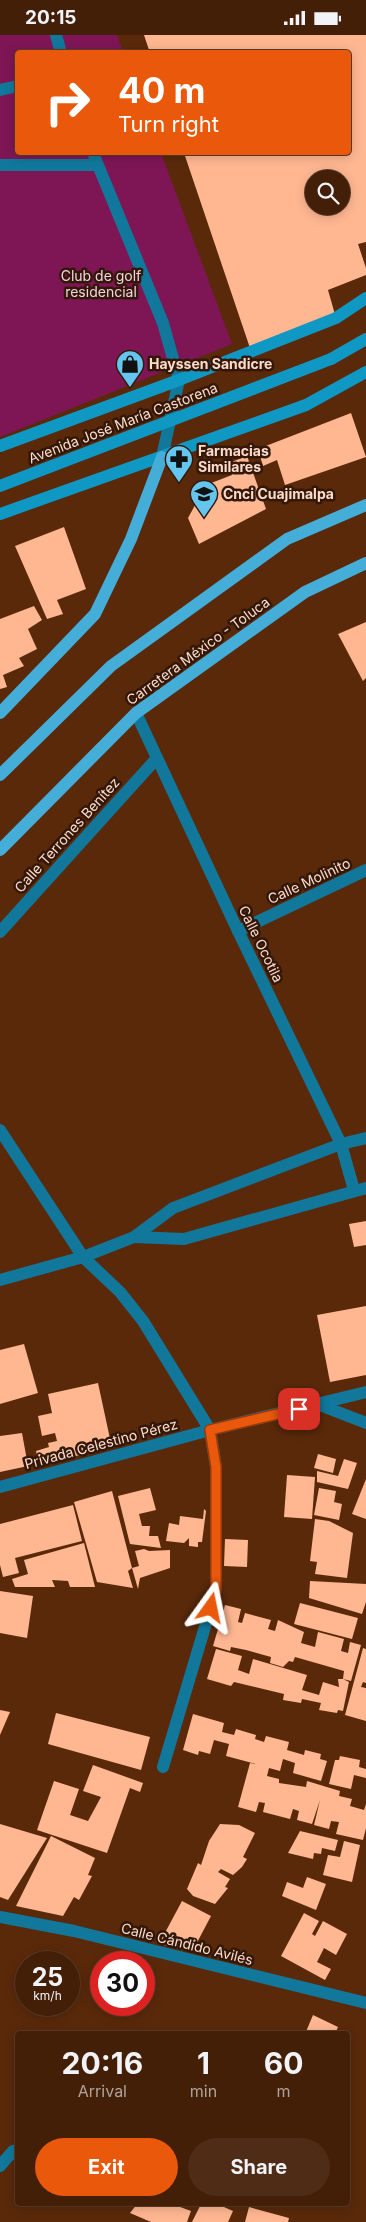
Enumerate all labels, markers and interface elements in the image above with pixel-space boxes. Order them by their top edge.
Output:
text: 20:15 [25,6,76,29]
text: 40 m [118,69,206,111]
icon: right [35,70,100,135]
text: Turn right [118,111,219,137]
map controls [305,170,350,215]
button: search [305,170,350,215]
park label: Club de golf residencial [61,267,141,300]
shop icon: Hayssen Sandicre [115,349,145,388]
place label: Hayssen Sandicre [149,355,272,372]
street label: Avenida José María Castorena [26,379,220,467]
place label: Farmacias Similares [198,442,269,475]
pharmacy icon: Farmacias Similares [164,444,194,483]
school or university icon: Cnci Cuajimalpa [189,479,219,518]
place label: Cnci Cuajimalpa [223,485,334,502]
street label: Carretera México - Toluca [123,593,273,708]
street label: Calle Terrones Benítez [11,774,123,896]
street label: Calle Molinito [265,854,353,907]
street label: Calle Ocotila [236,903,287,985]
pin [278,1388,320,1430]
icon: arrive [285,1395,313,1423]
street label: Privada Celestino Pérez [23,1415,179,1472]
position arrow [184,1581,236,1633]
street label: Calle Cándido Avilés [120,1919,255,1968]
speed limit sign: 30 [90,1951,155,2016]
text: 25 [32,1962,63,1992]
text: km/h [33,1988,62,2003]
text: 20:16 [62,2045,143,2081]
text: 1 [197,2045,210,2081]
text: 60 [264,2045,303,2081]
text: Arrival [78,2081,127,2101]
text: min [190,2081,217,2101]
text: m [277,2081,291,2101]
button: Exit [35,2138,178,2196]
button: Share [188,2138,330,2196]

